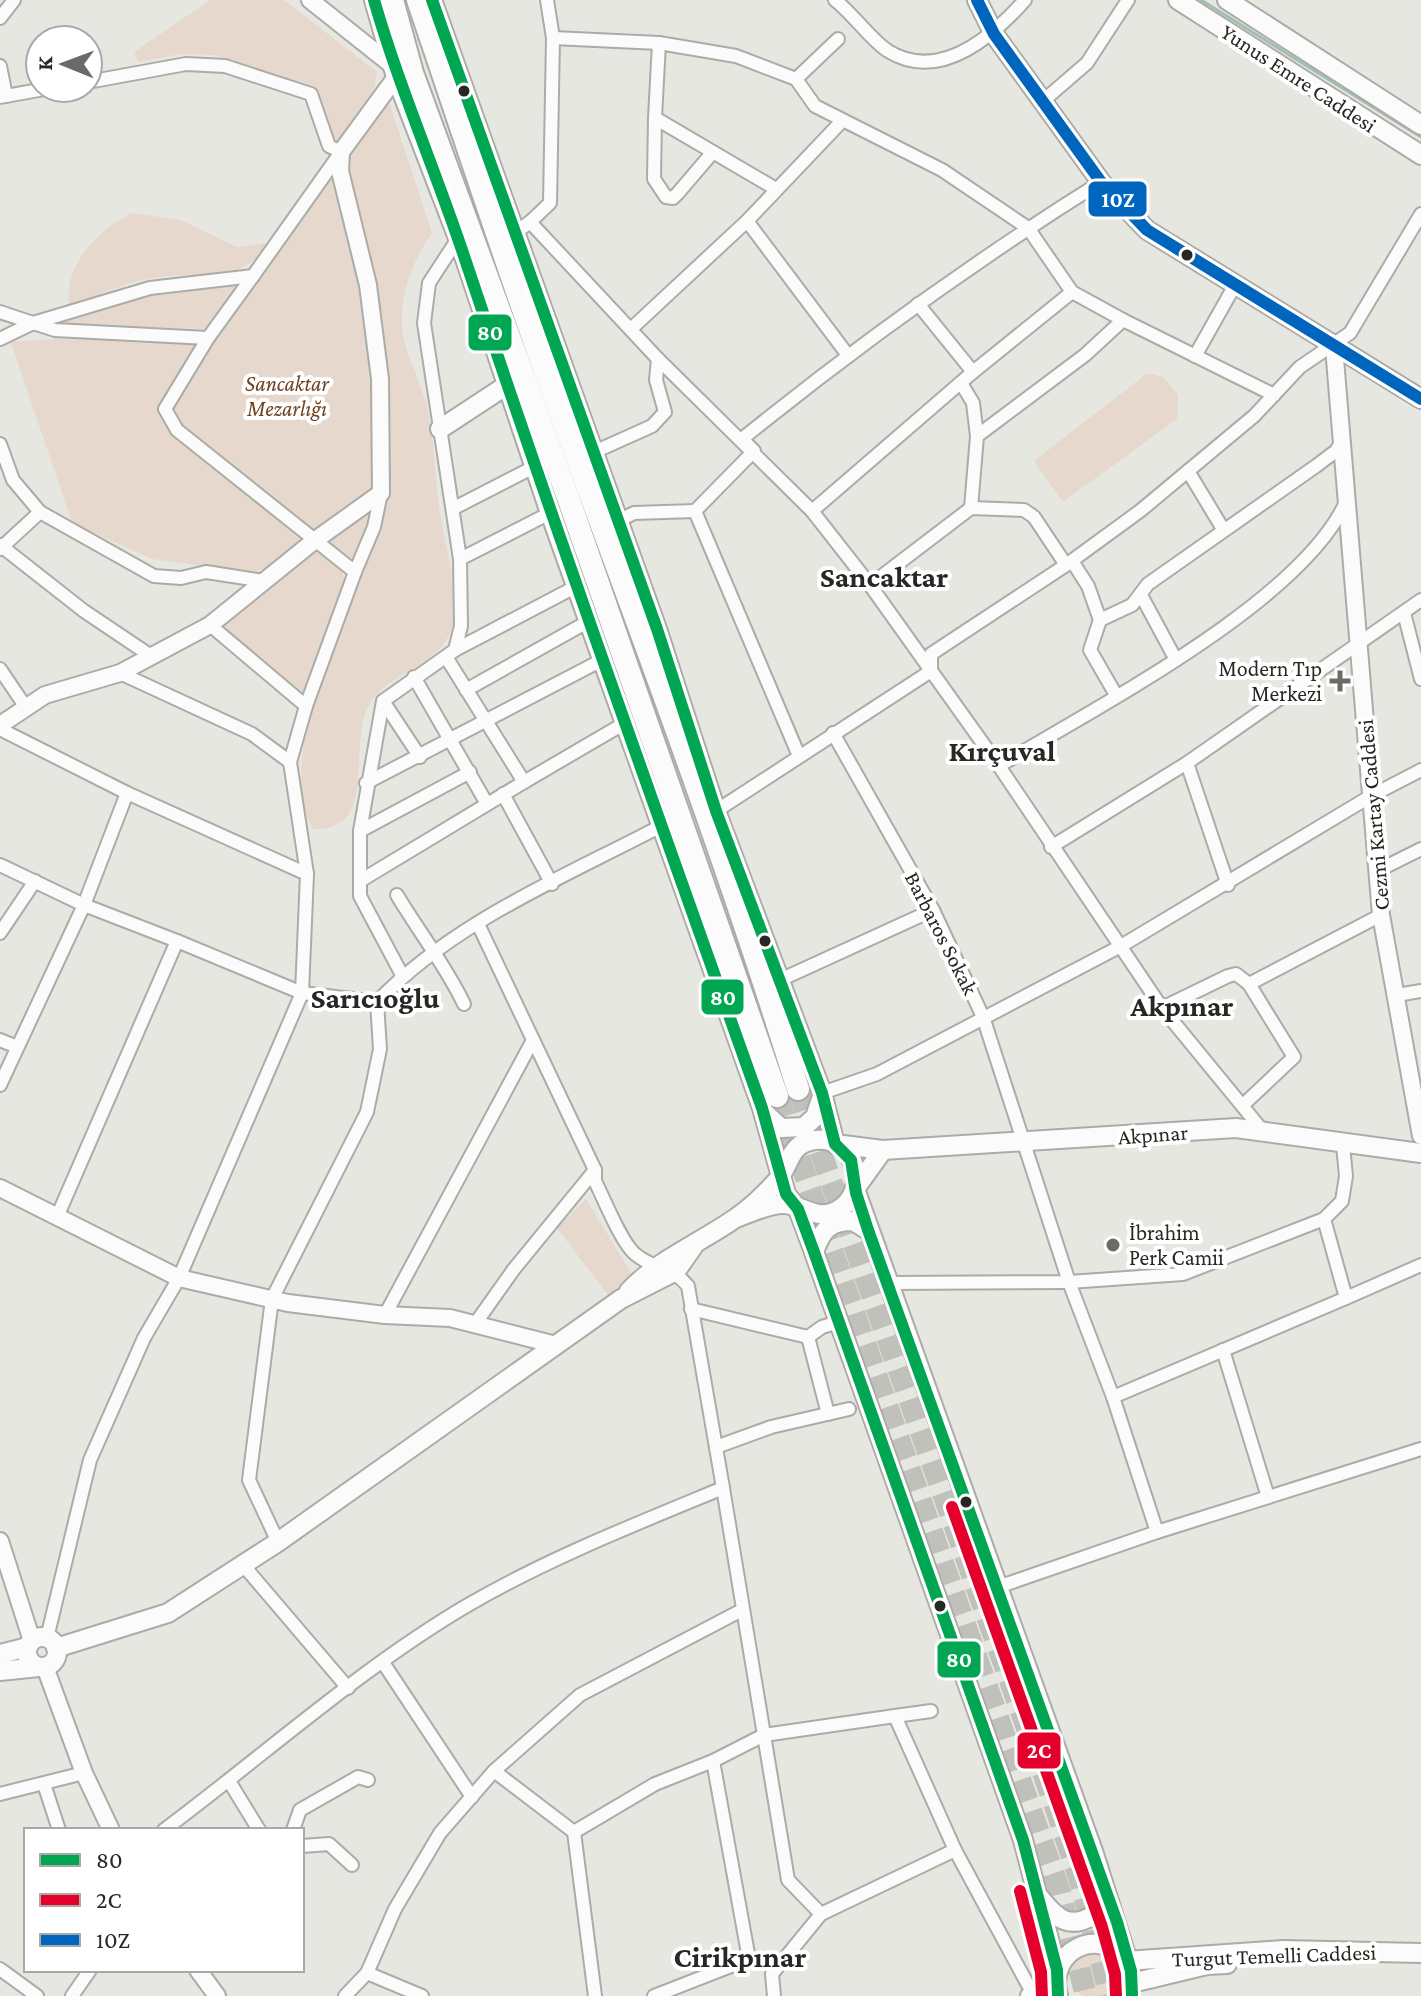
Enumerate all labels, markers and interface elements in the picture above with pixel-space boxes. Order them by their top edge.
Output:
street label: Yunus Emre Caddesi [1217,19,1381,138]
north arrow [24,24,104,104]
text: K [32,55,57,71]
unlabelled marker [456,83,472,99]
line badge: 10Z [1087,180,1148,218]
text: 10Z [1101,187,1135,212]
unlabelled marker [1179,247,1195,263]
line badge: 80 [467,313,513,352]
text: 80 [477,320,503,345]
park label: Sancaktar Mezarlığı [245,371,330,421]
district label: Sancaktar [820,560,948,593]
place label: Modern Tıp Merkezi [1219,656,1322,706]
marker: Modern Tıp Merkezi [1329,670,1351,692]
street label: Cezmi Kartay Caddesi [1353,718,1394,912]
district label: Kırçuval [948,734,1056,767]
street label: Barbaros Sokak [900,868,983,999]
unlabelled marker [757,933,773,949]
line badge: 80 [700,978,745,1016]
district label: Sarıcıoğlu [310,981,440,1014]
text: 80 [710,985,736,1010]
district label: Akpınar [1129,989,1234,1022]
street label: Akpınar [1117,1120,1189,1149]
place label: İbrahim Perk Camii [1129,1220,1224,1270]
marker: İbrahim Perk Camii [1104,1236,1122,1254]
unlabelled marker [958,1494,974,1510]
unlabelled marker [932,1598,948,1614]
line badge: 80 [936,1640,982,1679]
text: 80 [946,1647,972,1672]
line badge: 2C [1016,1731,1062,1770]
text: 2C [1027,1738,1051,1763]
legend [24,1828,304,1972]
text: 80 [96,1846,122,1873]
text: 2C [96,1886,122,1913]
text: 10Z [96,1926,130,1953]
street label: Turgut Temelli Caddesi [1171,1939,1377,1972]
district label: Cirikpınar [673,1940,807,1973]

